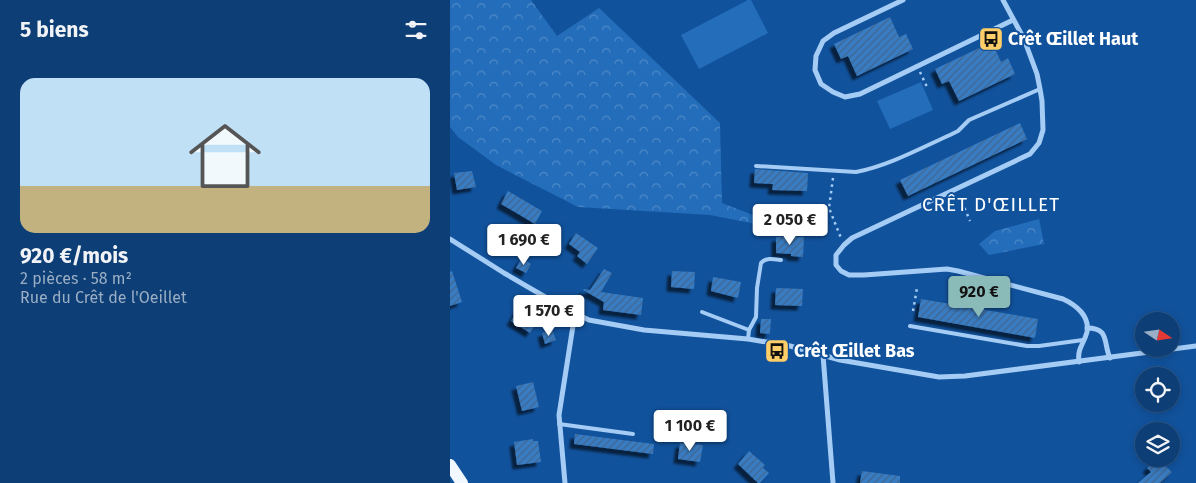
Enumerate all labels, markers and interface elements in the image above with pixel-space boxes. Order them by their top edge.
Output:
icon: filters [402,16,430,44]
text: 5 biens [20,17,89,43]
bus stop icon: Crêt Œillet Haut [978,26,1004,52]
place label: Crêt Œillet Haut [1008,28,1139,50]
icon: home [180,111,270,201]
district label: CRÊT D'ŒILLET [922,193,1060,216]
pin: 2 050 € [744,204,836,246]
text: 2 050 € [764,210,816,229]
pin: 1 690 € [478,224,570,266]
text: 1 690 € [498,230,550,249]
text: 920 €/mois [20,243,128,269]
text: 2 pièces · 58 m² [20,269,132,288]
pin: 920 € [944,276,1014,318]
text: 920 € [959,282,999,301]
text: Rue du Crêt de l'Oeillet [20,288,187,307]
pin: 1 570 € [503,294,595,337]
text: 1 570 € [524,301,574,320]
north arrow [1135,312,1180,358]
map controls [1135,312,1180,467]
bus stop icon: Crêt Œillet Bas [764,338,790,364]
place label: Crêt Œillet Bas [794,340,915,362]
button: locate [1135,367,1180,412]
pin: 1 100 € [644,410,736,452]
text: 1 100 € [665,416,715,435]
button: layers [1135,422,1180,467]

